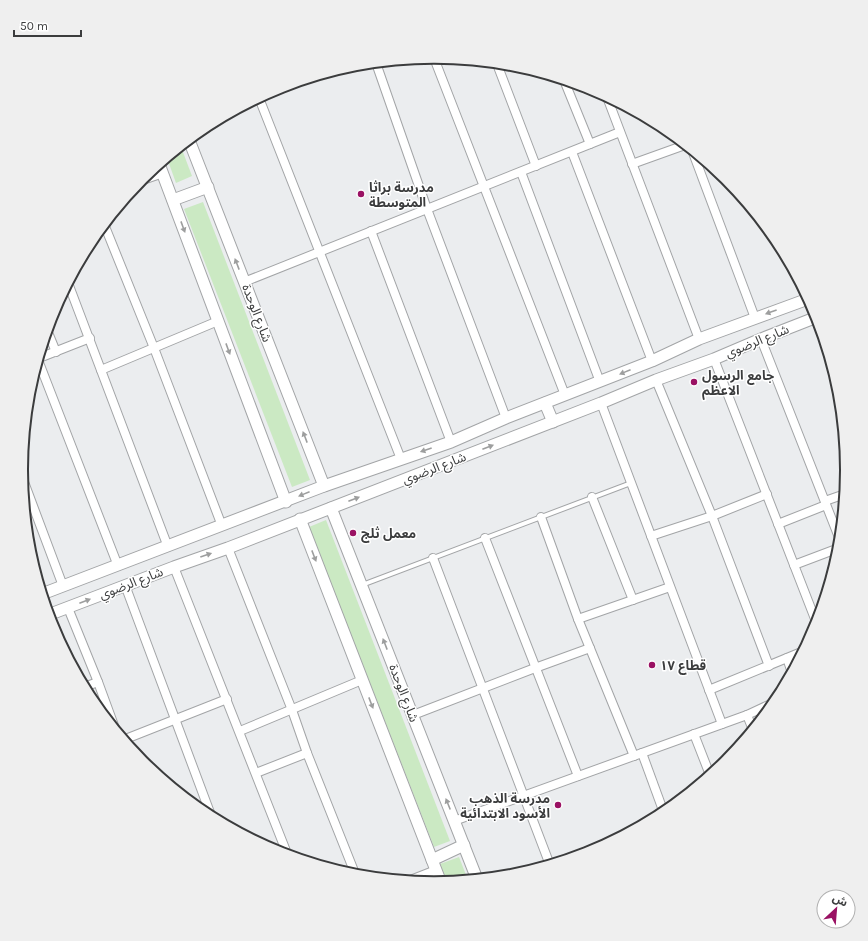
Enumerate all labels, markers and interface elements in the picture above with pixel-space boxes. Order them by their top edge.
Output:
scale bar [14,12,81,38]
text: 50 m [20,19,48,33]
place label: مدرسة براثا المتوسطة [369,180,434,210]
marker: مدرسة براثا المتوسطة [356,189,366,199]
one-way arrow [180,221,186,233]
one-way arrow [234,257,240,269]
street label: شارع الوحدة [236,282,275,345]
one-way arrow [765,309,777,315]
street label: شارع الرضوي [723,321,792,363]
one-way arrow [226,343,232,355]
place label: جامع الرسول الاعظم [702,368,774,401]
one-way arrow [620,369,631,375]
marker: جامع الرسول الاعظم [689,377,699,387]
one-way arrow [301,431,307,443]
one-way arrow [483,444,495,450]
one-way arrow [420,448,432,454]
street label: شارع الرضوي [400,449,469,490]
one-way arrow [298,492,310,498]
one-way arrow [348,495,360,501]
place label: معمل ثلج [361,526,416,543]
marker: معمل ثلج [348,528,358,538]
one-way arrow [312,550,318,562]
one-way arrow [201,552,213,558]
street label: شارع الرضوي [97,564,166,605]
one-way arrow [79,598,90,604]
one-way arrow [381,637,387,649]
place label: قطاع ١٧ [660,658,707,675]
marker: قطاع ١٧ [647,660,657,670]
street label: شارع الوحدة [383,662,422,725]
one-way arrow [369,698,375,710]
place label: مدرسة الذهب الأسود الابتدائية [460,791,550,821]
one-way arrow [444,797,450,809]
marker: مدرسة الذهب الأسود الابتدائية [553,800,563,810]
north arrow [816,889,856,929]
text: ش [831,891,850,910]

